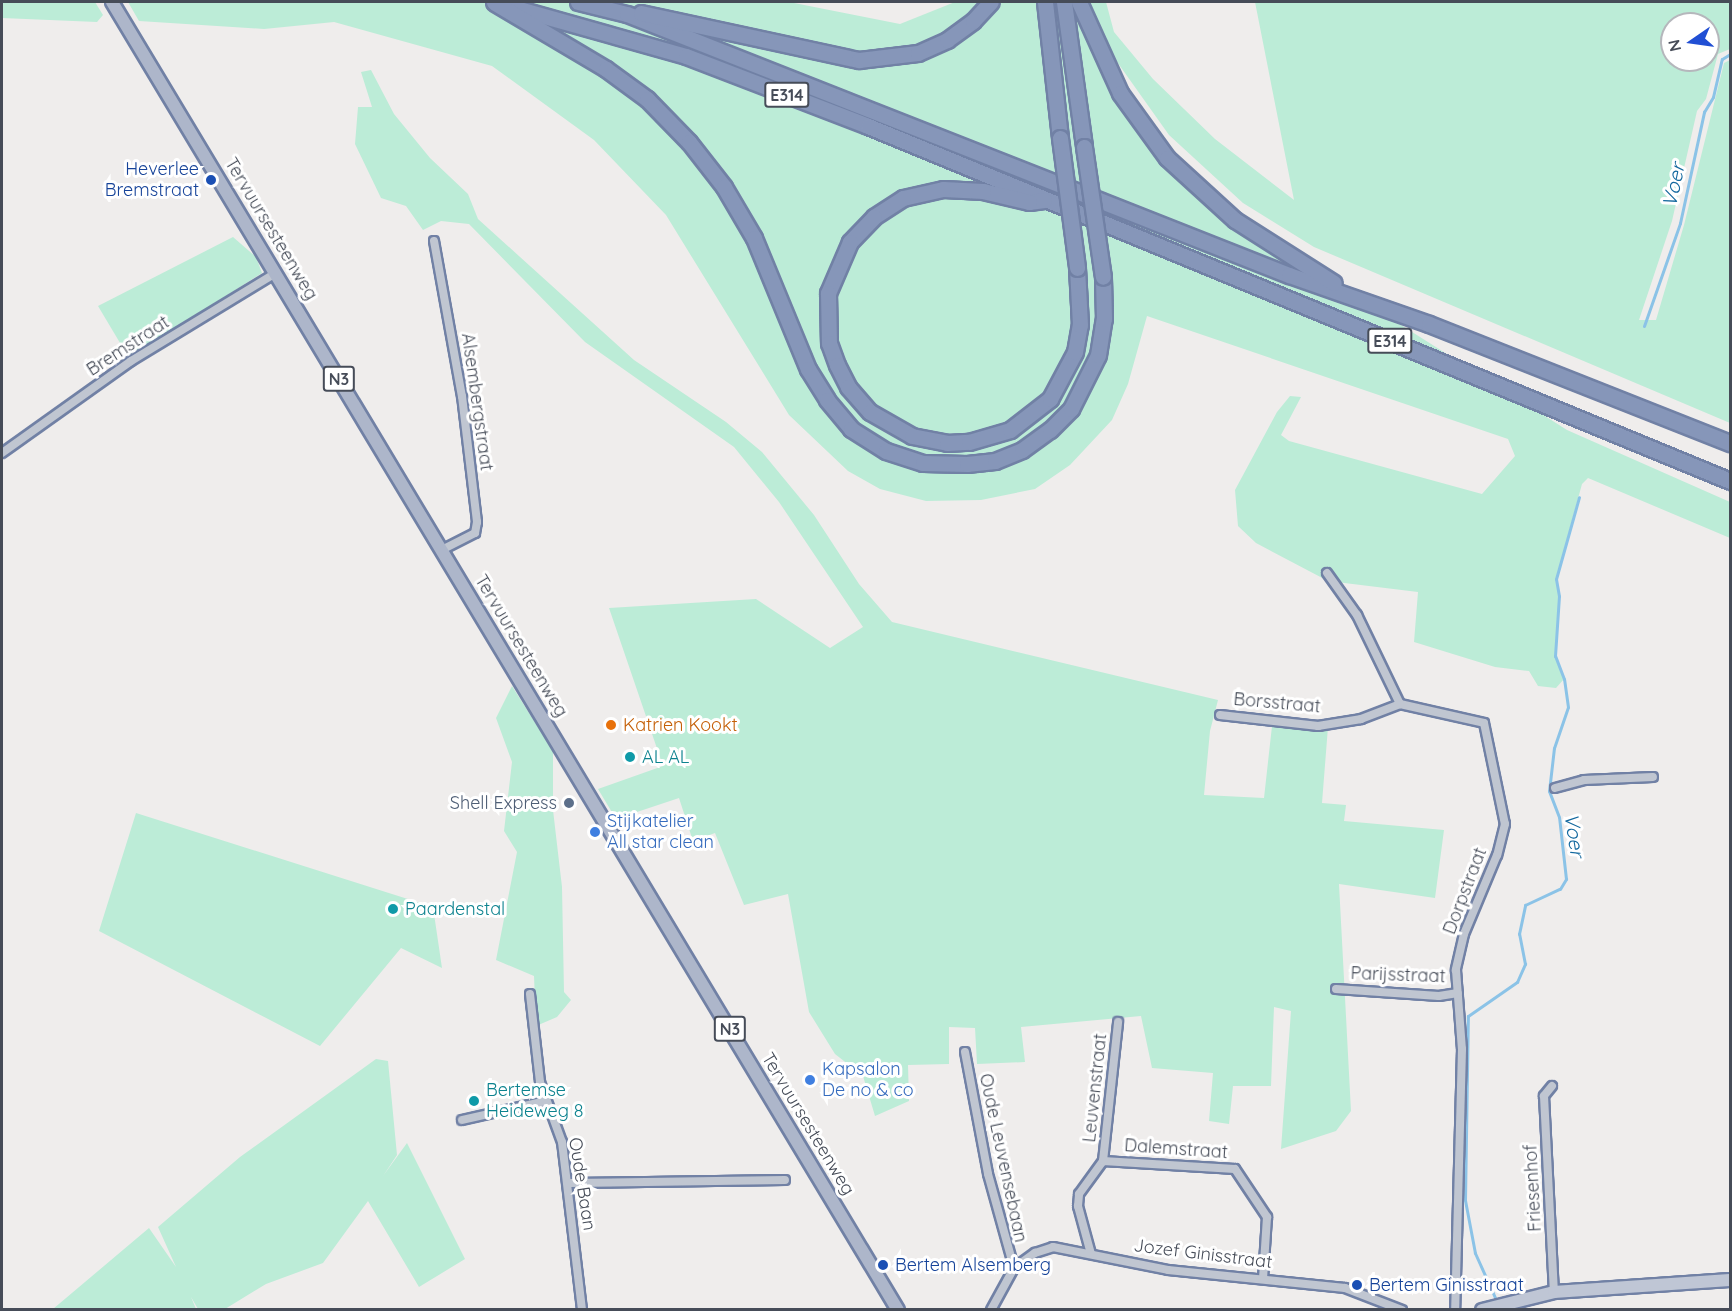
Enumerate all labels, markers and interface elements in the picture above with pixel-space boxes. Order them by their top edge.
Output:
north arrow [1660,12,1720,72]
text: N [1663,38,1685,54]
road number: E314 [763,82,811,108]
street label: Tervuursesteenweg [220,154,322,304]
place label: Heverlee Bremstraat [105,159,199,201]
water label: Voer [1657,161,1689,209]
marker: Heverlee Bremstraat [204,173,218,187]
street label: Bremstraat [83,311,173,381]
road number: E314 [1366,328,1414,354]
street label: Alsembergstraat [457,332,497,472]
road number: N3 [322,366,356,392]
street label: Tervuursesteenweg [470,571,572,721]
street label: Borsstraat [1233,688,1321,718]
place label: Katrien Kookt [623,714,738,736]
marker: Katrien Kookt [604,718,618,732]
place label: AL AL [642,746,689,768]
marker: AL AL [623,750,637,764]
place label: Shell Express [450,792,557,814]
marker: Shell Express [562,796,576,810]
place label: Stijkatelier All star clean [607,811,714,854]
water label: Voer [1560,811,1590,859]
marker: Stijkatelier All star clean [588,825,602,839]
street label: Dorpstraat [1439,845,1491,937]
place label: Paardenstal [405,898,505,920]
marker: Paardenstal [386,902,400,916]
street label: Parijsstraat [1350,963,1446,987]
road number: N3 [714,1016,746,1042]
street label: Leuvenstraat [1079,1032,1111,1144]
street label: Tervuursesteenweg [757,1049,859,1199]
place label: Kapsalon De no & co [822,1059,914,1102]
street label: Oude Leuvensebaan [975,1072,1031,1244]
marker: Kapsalon De no & co [803,1073,817,1087]
place label: Bertemse Heideweg 8 [486,1080,584,1122]
marker: Bertemse Heideweg 8 [467,1094,481,1108]
street label: Dalemstraat [1123,1135,1229,1163]
street label: Oude Baan [564,1136,600,1232]
street label: Friesenhof [1520,1144,1546,1232]
street label: Jozef Ginisstraat [1132,1235,1274,1273]
place label: Bertem Alsemberg [895,1254,1051,1276]
marker: Bertem Alsemberg [876,1258,890,1272]
place label: Bertem Ginisstraat [1369,1274,1524,1296]
marker: Bertem Ginisstraat [1350,1278,1364,1292]

